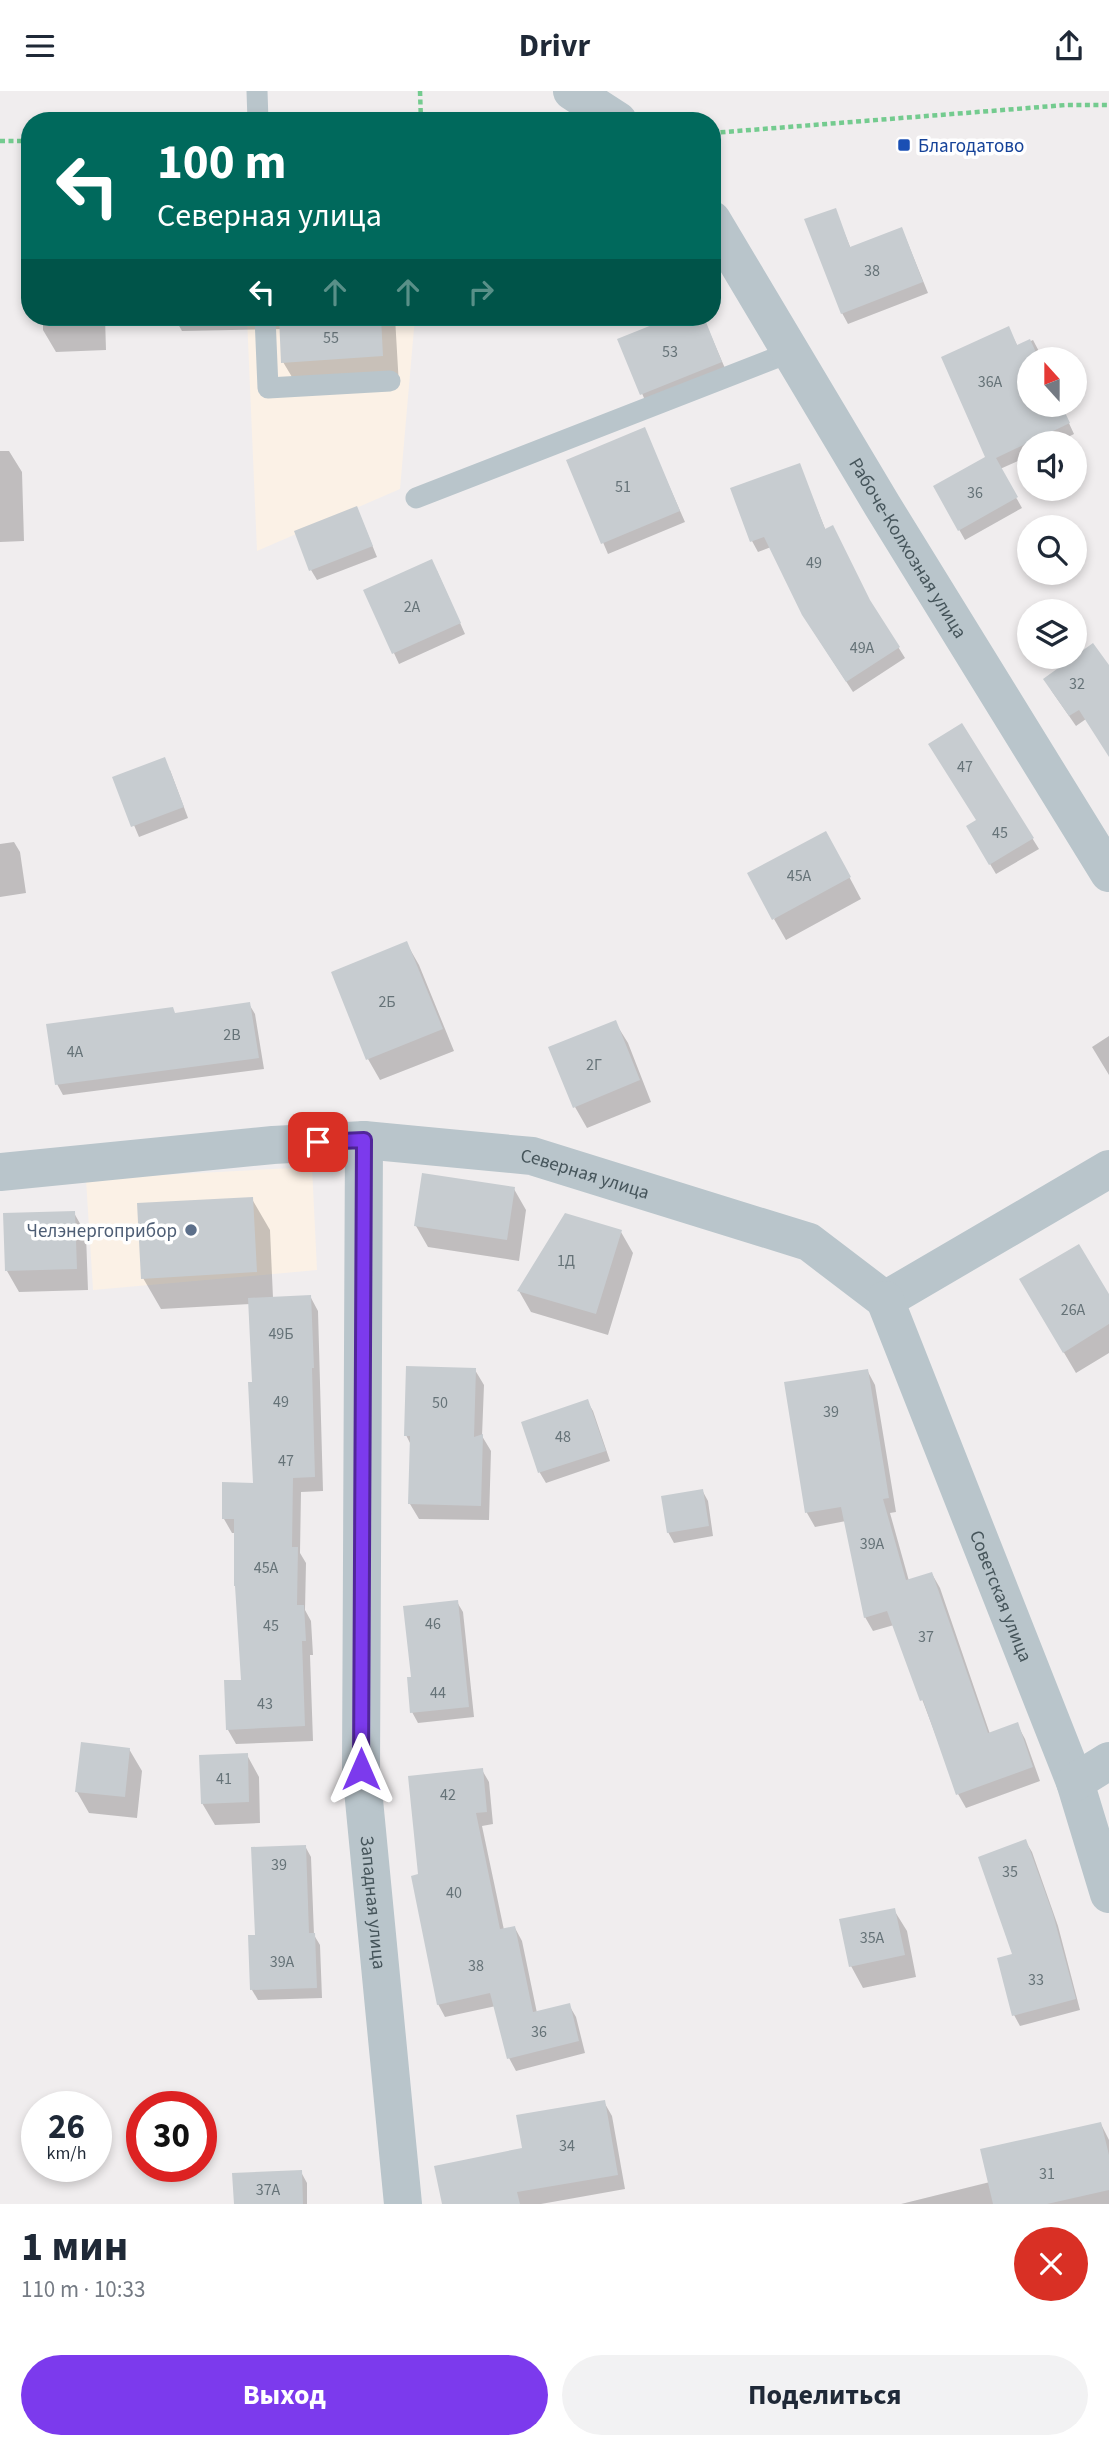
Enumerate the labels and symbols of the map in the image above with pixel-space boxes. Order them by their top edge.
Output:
place label: Благодатово [918,133,1024,160]
marker: Благодатово [896,137,912,153]
house number: 38 [864,260,880,282]
house number: 55 [323,327,339,349]
house number: 53 [662,341,678,363]
north arrow [1017,347,1087,417]
house number: 36А [978,371,1003,393]
street label: Рабоче-Колхозная улица [842,453,973,644]
house number: 51 [615,476,631,498]
house number: 36 [967,482,983,504]
house number: 49 [806,552,822,574]
house number: 2А [404,596,421,618]
house number: 49А [850,637,875,659]
house number: 32 [1069,673,1085,695]
house number: 47 [957,756,973,778]
house number: 45 [992,822,1008,844]
house number: 45А [787,865,812,887]
house number: 2Б [378,991,396,1013]
house number: 2В [223,1024,241,1046]
house number: 4А [67,1041,84,1063]
house number: 2Г [586,1054,602,1076]
pin [288,1112,348,1172]
street label: Северная улица [520,1143,653,1207]
place label: Челэнергоприбор [27,1218,177,1245]
marker: Челэнергоприбор [183,1222,199,1238]
house number: 1Д [557,1250,575,1272]
house number: 26А [1061,1299,1086,1321]
house number: 49Б [268,1323,294,1345]
house number: 49 [273,1391,289,1413]
house number: 50 [432,1392,448,1414]
house number: 39 [823,1401,839,1423]
house number: 48 [555,1426,571,1448]
house number: 47 [278,1450,294,1472]
street label: Советская улица [962,1527,1038,1666]
house number: 39А [860,1533,885,1555]
house number: 45А [254,1557,279,1579]
house number: 46 [425,1613,441,1635]
house number: 45 [263,1615,279,1637]
house number: 37 [918,1626,934,1648]
house number: 44 [430,1682,446,1704]
house number: 43 [257,1693,273,1715]
position arrow [324,1732,398,1806]
house number: 41 [216,1768,232,1790]
house number: 42 [440,1784,456,1806]
street label: Западная улица [353,1835,392,1970]
house number: 39 [271,1854,287,1876]
house number: 35 [1002,1861,1018,1883]
house number: 40 [446,1882,462,1904]
house number: 35А [860,1927,885,1949]
house number: 39А [270,1951,295,1973]
house number: 38 [468,1955,484,1977]
house number: 33 [1028,1969,1044,1991]
house number: 36 [531,2021,547,2043]
speed limit sign: 30 [126,2091,217,2182]
house number: 34 [559,2135,575,2157]
house number: 31 [1039,2163,1055,2185]
house number: 37А [256,2179,281,2201]

